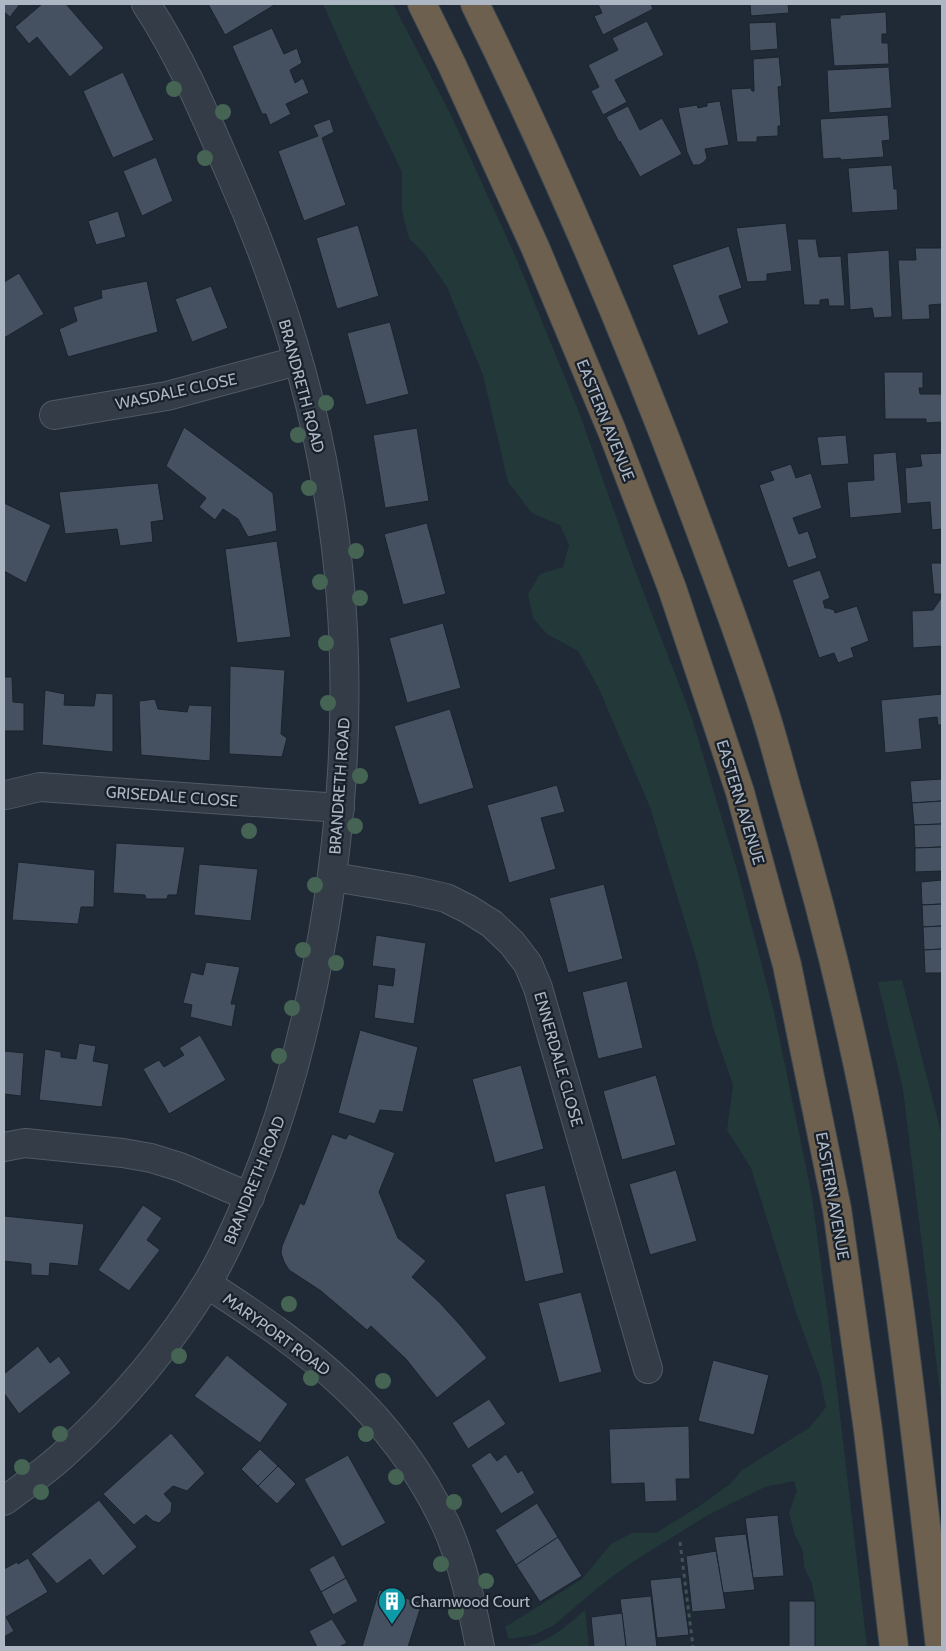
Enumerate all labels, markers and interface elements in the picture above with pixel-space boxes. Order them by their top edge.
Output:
street label: BRANDRETH ROAD [275,317,328,455]
street label: EASTERN AVENUE [572,357,639,484]
street label: WASDALE CLOSE [114,369,239,414]
street label: BRANDRETH ROAD [325,717,354,855]
street label: EASTERN AVENUE [713,738,769,867]
street label: GRISEDALE CLOSE [105,782,239,811]
street label: ENNERDALE CLOSE [530,989,587,1129]
street label: BRANDRETH ROAD [220,1113,289,1247]
street label: EASTERN AVENUE [812,1131,853,1262]
street label: MARYPORT ROAD [219,1289,334,1380]
building icon: Charnwood Court [377,1586,407,1625]
place label: Charnwood Court [411,1592,531,1611]

